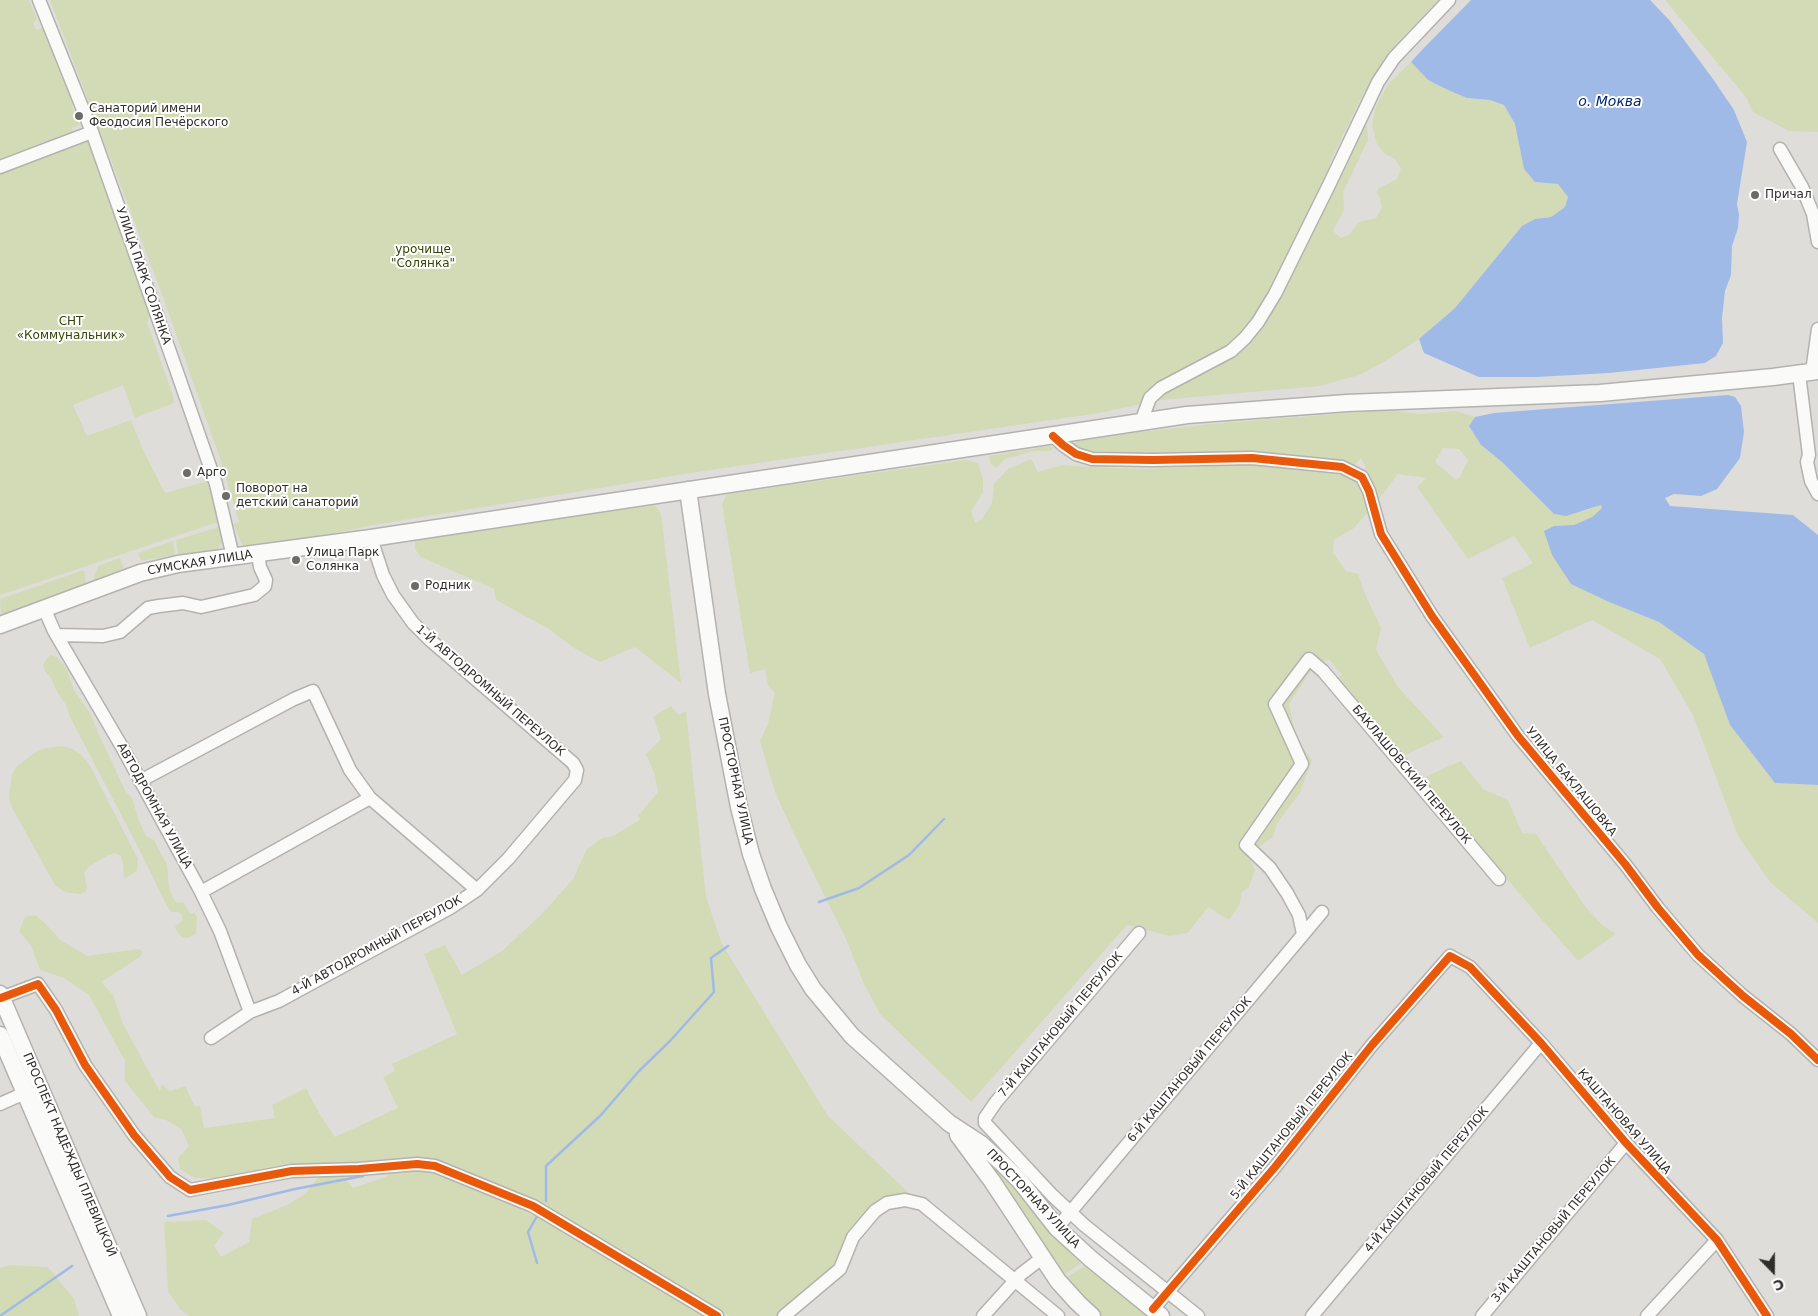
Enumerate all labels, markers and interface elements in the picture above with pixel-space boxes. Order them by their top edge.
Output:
water label: о. Моква [1578,94,1642,110]
place label: Санаторий имени Феодосия Печёрского [89,102,228,130]
marker: Санаторий имени Феодосия Печёрского [73,110,85,122]
place label: Причал [1765,188,1812,202]
marker: Причал [1749,189,1761,201]
street label: УЛИЦА ПАРК СОЛЯНКА [113,205,173,347]
park label: урочище "Солянка" [391,243,455,271]
park label: СНТ «Коммунальник» [17,315,125,343]
place label: Арго [197,466,226,480]
marker: Арго [181,467,193,479]
place label: Поворот на детский санаторий [236,482,359,510]
marker: Поворот на детский санаторий [220,490,232,502]
place label: Улица Парк Солянка [306,546,379,574]
street label: СУМСКАЯ УЛИЦА [146,548,254,578]
marker: Улица Парк Солянка [290,554,302,566]
place label: Родник [425,579,471,593]
marker: Родник [409,580,421,592]
street label: 1-Й АВТОДРОМНЫЙ ПЕРЕУЛОК [413,622,567,760]
street label: БАКЛАШОВСКИЙ ПЕРЕУЛОК [1349,703,1473,847]
street label: ПРОСТОРНАЯ УЛИЦА [714,716,756,846]
street label: УЛИЦА БАКЛАШОВКА [1523,725,1619,839]
street label: АВТОДРОМНАЯ УЛИЦА [113,740,195,872]
street label: 4-Й АВТОДРОМНЫЙ ПЕРЕУЛОК [289,893,465,999]
street label: 7-Й КАШТАНОВЫЙ ПЕРЕУЛОК [996,949,1126,1101]
street label: 6-Й КАШТАНОВЫЙ ПЕРЕУЛОК [1125,994,1255,1146]
street label: 5-Й КАШТАНОВЫЙ ПЕРЕУЛОК [1228,1049,1356,1203]
street label: ПРОСПЕКТ НАДЕЖДЫ ПЛЕВИЦКОЙ [19,1051,119,1259]
street label: КАШТАНОВАЯ УЛИЦА [1574,1066,1674,1178]
street label: 4-Й КАШТАНОВЫЙ ПЕРЕУЛОК [1362,1104,1492,1256]
street label: ПРОСТОРНАЯ УЛИЦА [983,1146,1083,1252]
street label: 3-Й КАШТАНОВЫЙ ПЕРЕУЛОК [1489,1154,1619,1306]
north arrow [1748,1246,1798,1296]
text: С [1771,1276,1786,1294]

